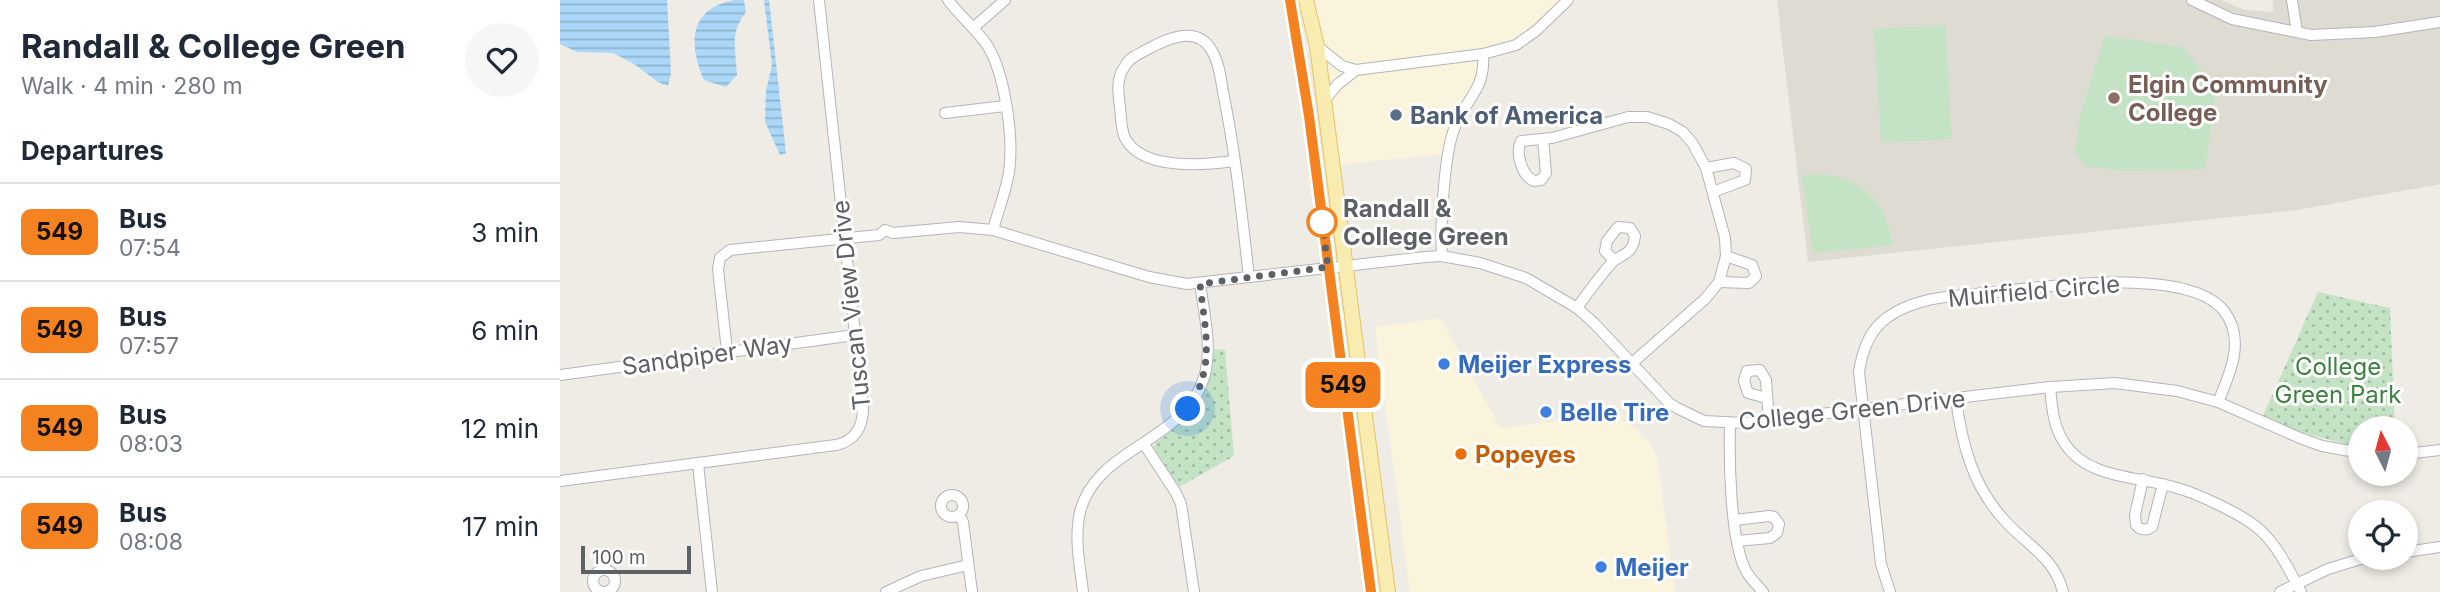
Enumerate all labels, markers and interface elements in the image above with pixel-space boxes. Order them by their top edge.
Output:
button: heart [465,23,539,97]
text: Randall & College Green [21,26,406,66]
place label: Elgin Community College [2128,70,2328,127]
text: Walk · 4 min · 280 m [21,72,243,100]
marker: Elgin Community College [2106,90,2122,106]
place label: Bank of America [1410,101,1603,130]
marker: Bank of America [1388,107,1404,123]
text: Departures [21,135,164,166]
place label: Randall & College Green [1343,194,1509,251]
street label: Tuscan View Drive [826,199,876,411]
text: Bus [119,203,167,234]
marker: Randall & College Green [1307,207,1337,237]
text: 549 [36,217,83,246]
text: 3 min [471,217,539,248]
text: 07:54 [119,234,181,262]
street label: Muirfield Circle [1947,269,2121,313]
text: Bus [119,301,167,332]
text: 549 [36,315,83,344]
text: 6 min [471,315,539,346]
street label: Sandpiper Way [620,329,794,381]
text: 07:57 [119,332,179,360]
place label: Meijer Express [1458,350,1631,379]
park label: College Green Park [2275,352,2401,409]
marker: Meijer Express [1436,356,1452,372]
line badge: 549 [1303,362,1383,408]
text: 549 [1319,370,1367,399]
street label: College Green Drive [1737,384,1967,436]
your location [1170,391,1205,426]
place label: Belle Tire [1560,398,1669,427]
text: Bus [119,399,167,430]
marker: Belle Tire [1538,404,1554,420]
text: 549 [36,413,83,442]
text: 12 min [461,413,539,444]
north arrow [2348,416,2418,486]
map controls [2348,416,2418,570]
text: 08:03 [119,430,183,458]
place label: Popeyes [1475,440,1576,469]
marker: Popeyes [1453,446,1469,462]
text: Bus [119,497,167,528]
button: locate [2348,500,2418,570]
text: 549 [36,511,83,540]
text: 17 min [462,511,539,542]
text: 08:08 [119,528,183,556]
scale bar [581,543,691,575]
text: 100 m [592,546,646,569]
place label: Meijer [1615,553,1689,582]
marker: Meijer [1593,559,1609,575]

